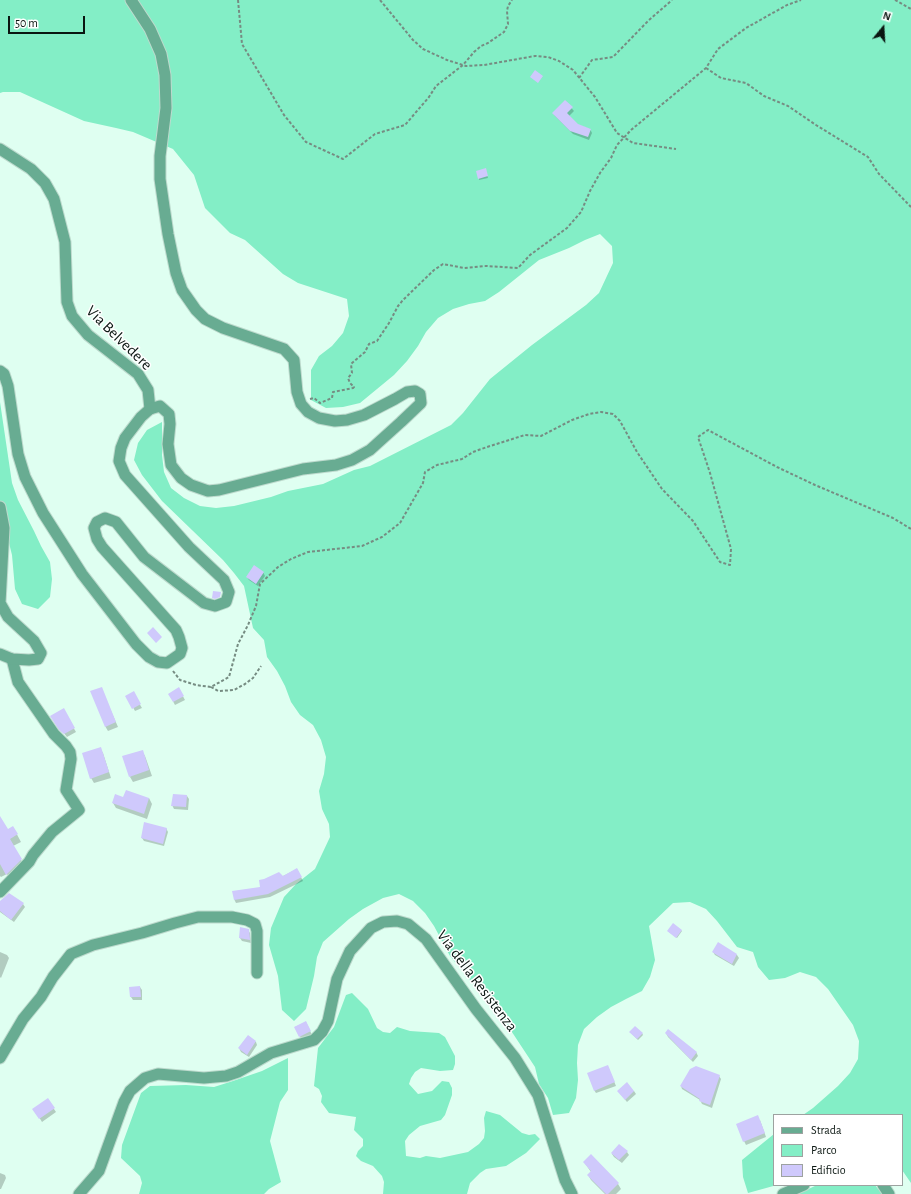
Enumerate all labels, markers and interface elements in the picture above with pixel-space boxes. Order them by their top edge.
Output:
scale bar [10,8,87,34]
north arrow [863,8,903,48]
text: N [882,10,892,23]
text: 50 m [15,17,38,29]
street label: Via Belvedere [82,302,156,374]
street label: Via della Resistenza [432,926,522,1036]
legend [773,1114,903,1186]
text: Strada [811,1124,842,1136]
text: Parco [811,1144,837,1156]
text: Edificio [811,1164,846,1176]

